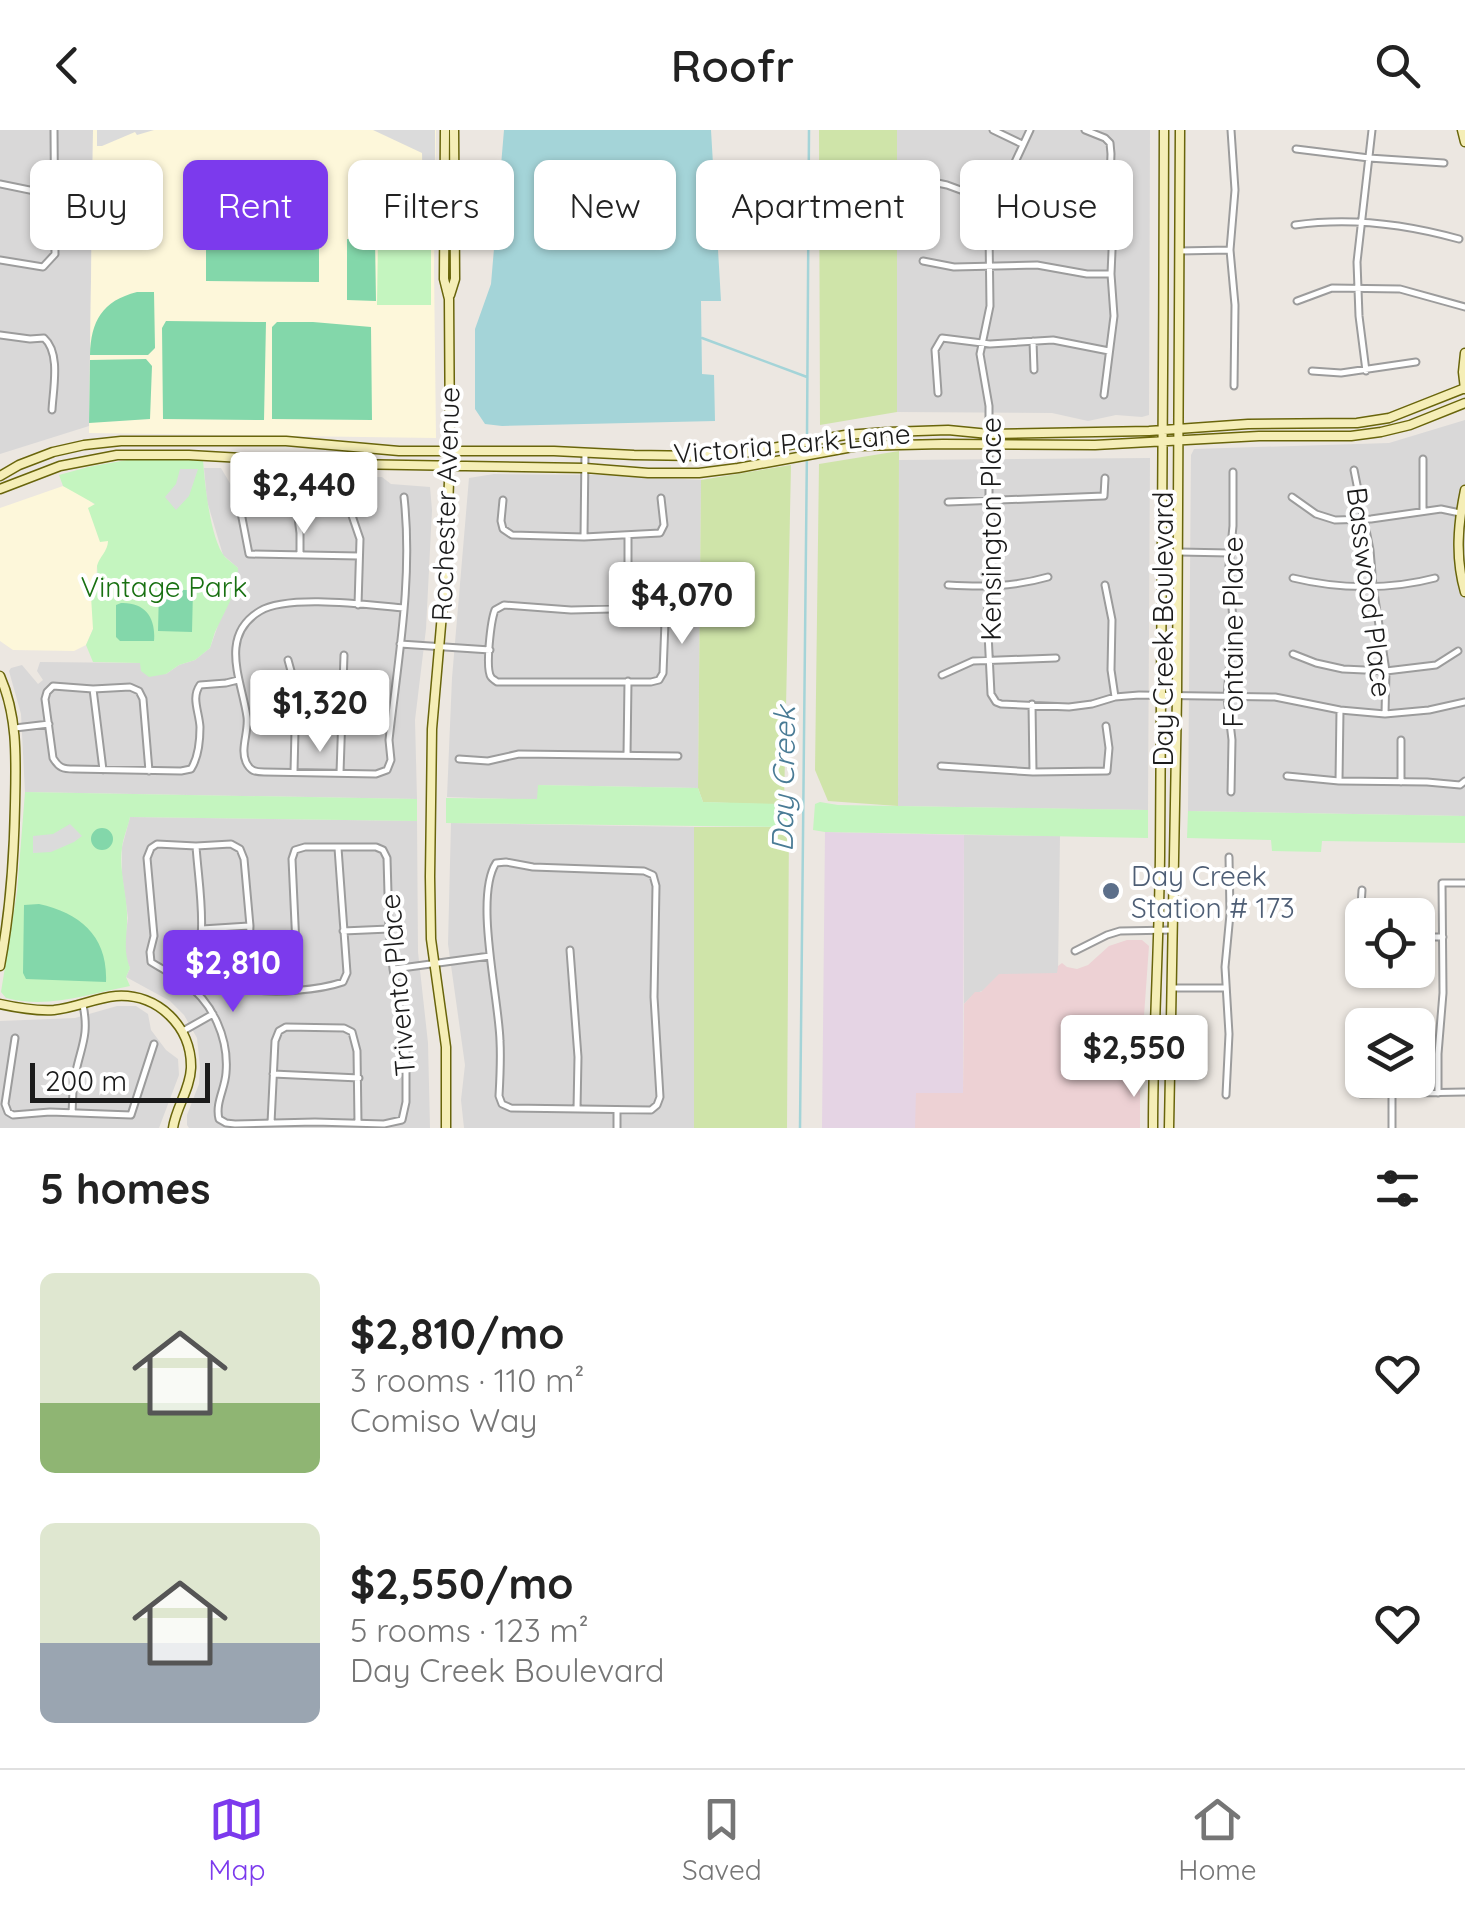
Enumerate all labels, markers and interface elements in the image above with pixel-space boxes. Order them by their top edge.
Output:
text: Roofr [671,37,794,93]
icon: back [40,38,95,93]
icon: search [1370,38,1425,93]
chip: Buy [30,160,163,250]
chip: Rent [183,160,328,250]
chip: Filters [348,160,514,250]
chip: New [534,160,676,250]
chip: Apartment [696,160,940,250]
chip: House [960,160,1133,250]
street label: Rochester Avenue [423,386,467,622]
street label: Victoria Park Lane [672,415,912,471]
street label: Kensington Place [973,417,1008,641]
pin: $2,440 [223,452,385,537]
text: $2,440 [252,464,356,504]
street label: Basswood Place [1340,485,1400,699]
street label: Day Creek Boulevard [1145,491,1180,767]
street label: Fontaine Place [1215,536,1250,728]
pin: $4,070 [601,562,763,647]
park label: Vintage Park [81,569,247,604]
text: $4,070 [631,574,733,614]
pin: $1,320 [239,670,401,755]
text: $1,320 [272,682,368,722]
water label: Day Creek [763,703,803,852]
place label: Day Creek Station # 173 [1131,858,1295,925]
marker: Day Creek Station # 173 [1100,880,1122,902]
street label: Trivento Place [372,892,422,1078]
map controls [1345,898,1435,1098]
button: locate [1345,898,1435,988]
pin: $2,810 [152,930,314,1015]
text: $2,810 [185,942,281,982]
button: layers [1345,1008,1435,1098]
pin: $2,550 [1053,1015,1215,1100]
text: $2,550 [1083,1027,1185,1067]
scale bar [30,1058,210,1103]
text: 200 m [45,1063,127,1098]
icon: filters [1370,1161,1425,1216]
text: 5 homes [40,1162,211,1215]
text: $2,810/mo [350,1307,564,1360]
icon: home [120,1313,240,1433]
icon: heart [1370,1346,1425,1401]
text: 3 rooms · 110 m² [350,1360,584,1400]
text: Comiso Way [350,1400,538,1440]
text: $2,550/mo [350,1557,573,1610]
icon: home [120,1563,240,1683]
icon: heart [1370,1596,1425,1651]
text: 5 rooms · 123 m² [350,1610,589,1650]
text: Day Creek Boulevard [350,1650,664,1690]
tab: Map [208,1792,265,1887]
tab: Saved [682,1792,762,1887]
tab: Home [1178,1792,1257,1887]

